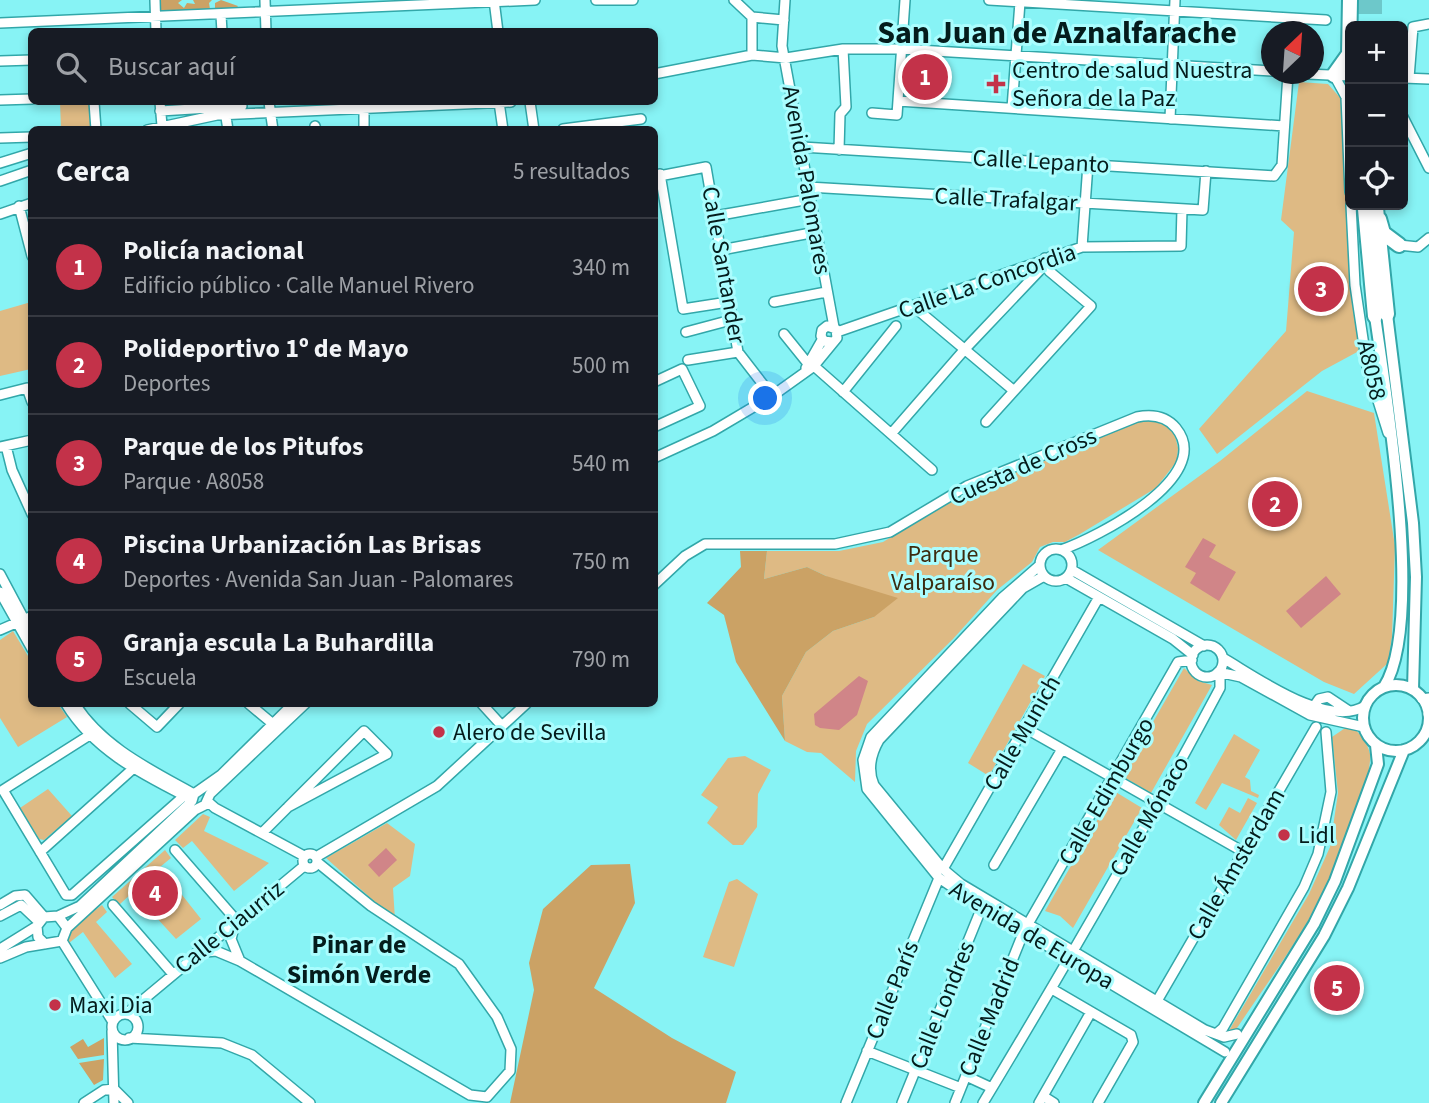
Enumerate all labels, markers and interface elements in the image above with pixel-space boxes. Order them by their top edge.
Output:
district label: San Juan de Aznalfarache [877,10,1237,56]
north arrow [1261,21,1324,84]
map controls [1345,21,1408,210]
button: + [1345,21,1408,84]
search box [28,28,658,105]
icon: search [52,48,90,86]
text: Buscar aquí [108,48,235,85]
pin: 1 [902,51,948,103]
place label: Centro de salud Nuestra Señora de la Paz [1012,53,1252,116]
marker: Centro de salud Nuestra Señora de la Paz [986,74,1006,94]
street label: Avenida Palomares [773,83,840,277]
button: − [1345,84,1408,147]
street label: Calle Lepanto [972,140,1110,183]
button: locate [1345,147,1408,210]
text: Cerca [56,150,130,193]
text: 5 resultados [513,155,630,188]
street label: Calle Trafalgar [934,178,1079,221]
street label: Calle Santander [692,184,755,347]
text: Policía nacional [123,232,304,269]
street label: Calle La Concordia [894,235,1081,328]
text: 1 [73,251,85,284]
text: 340 m [572,251,630,284]
pin: 3 [1298,263,1344,315]
text: Edificio público · Calle Manuel Rivero [123,269,475,302]
text: Polideportivo 1º de Mayo [123,330,409,367]
street label: A8058 [1348,337,1395,404]
text: 2 [73,349,85,382]
text: 500 m [572,349,630,382]
text: Deportes [123,367,210,400]
your location [748,381,782,415]
street label: Cuesta de Cross [944,418,1102,514]
text: Parque de los Pitufos [123,428,364,465]
text: 3 [73,447,85,480]
text: 540 m [572,447,630,480]
text: Parque · A8058 [123,465,264,498]
pin: 2 [1252,478,1298,530]
text: Piscina Urbanización Las Brisas [123,526,481,563]
park label: Parque Valparaíso [891,537,995,600]
text: 4 [73,545,85,578]
text: 750 m [572,545,630,578]
text: Deportes · Avenida San Juan - Palomares [123,563,513,596]
text: Granja escula La Buhardilla [123,624,434,661]
text: 5 [73,643,85,676]
text: 790 m [572,643,630,676]
text: Escuela [123,661,197,694]
street label: Calle Munich [975,669,1070,798]
street label: Calle Edimburgo [1050,711,1163,872]
place label: Alero de Sevilla [453,715,606,750]
marker: Alero de Sevilla [431,724,447,740]
street label: Calle Mónaco [1101,750,1198,883]
street label: Calle Ámsterdam [1179,782,1294,947]
place label: Lidl [1298,818,1335,853]
marker: Lidl [1276,827,1292,843]
pin: 4 [132,867,178,919]
street label: Calle Ciaurriz [167,872,292,983]
street label: Avenida de Europa [943,872,1121,999]
district label: Pinar de Simón Verde [287,926,431,993]
street label: Calle París [857,936,928,1045]
street label: Calle Londres [901,936,984,1075]
street label: Calle Madrid [950,953,1029,1082]
pin: 5 [1314,962,1360,1014]
place label: Maxi Dia [69,988,153,1023]
marker: Maxi Dia [47,997,63,1013]

